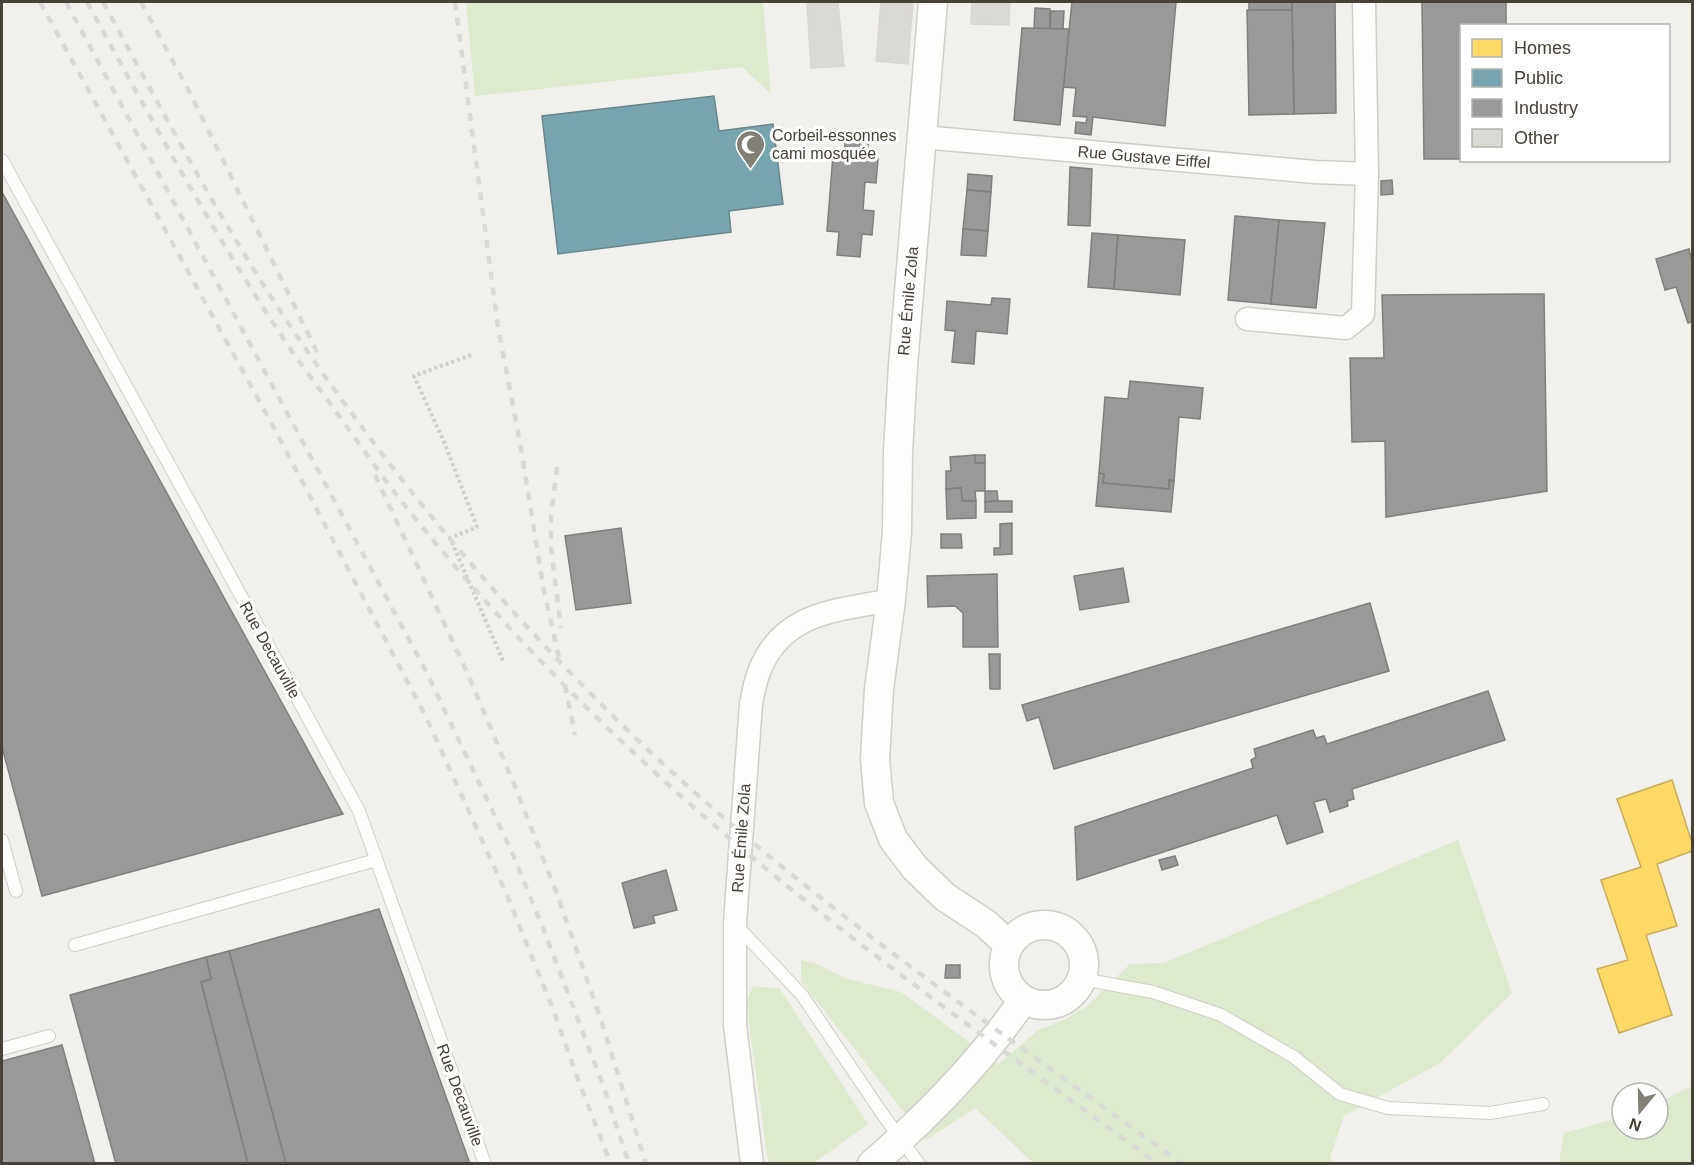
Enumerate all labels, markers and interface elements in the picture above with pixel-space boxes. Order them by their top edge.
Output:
legend [1460,24,1670,162]
text: Homes [1514,38,1571,58]
text: Public [1514,68,1563,88]
text: Industry [1514,98,1578,118]
place label: Corbeil-essonnes cami mosquée [772,127,897,162]
mosque icon: Corbeil-essonnes cami mosquée [735,128,767,170]
text: Other [1514,128,1559,148]
street label: Rue Gustave Eiffel [1077,143,1211,171]
street label: Rue Émile Zola [894,246,921,356]
street label: Rue Decauville [236,599,304,701]
street label: Rue Émile Zola [728,783,753,893]
street label: Rue Decauville [434,1042,486,1149]
north arrow [1610,1081,1670,1141]
text: N [1627,1115,1644,1135]

